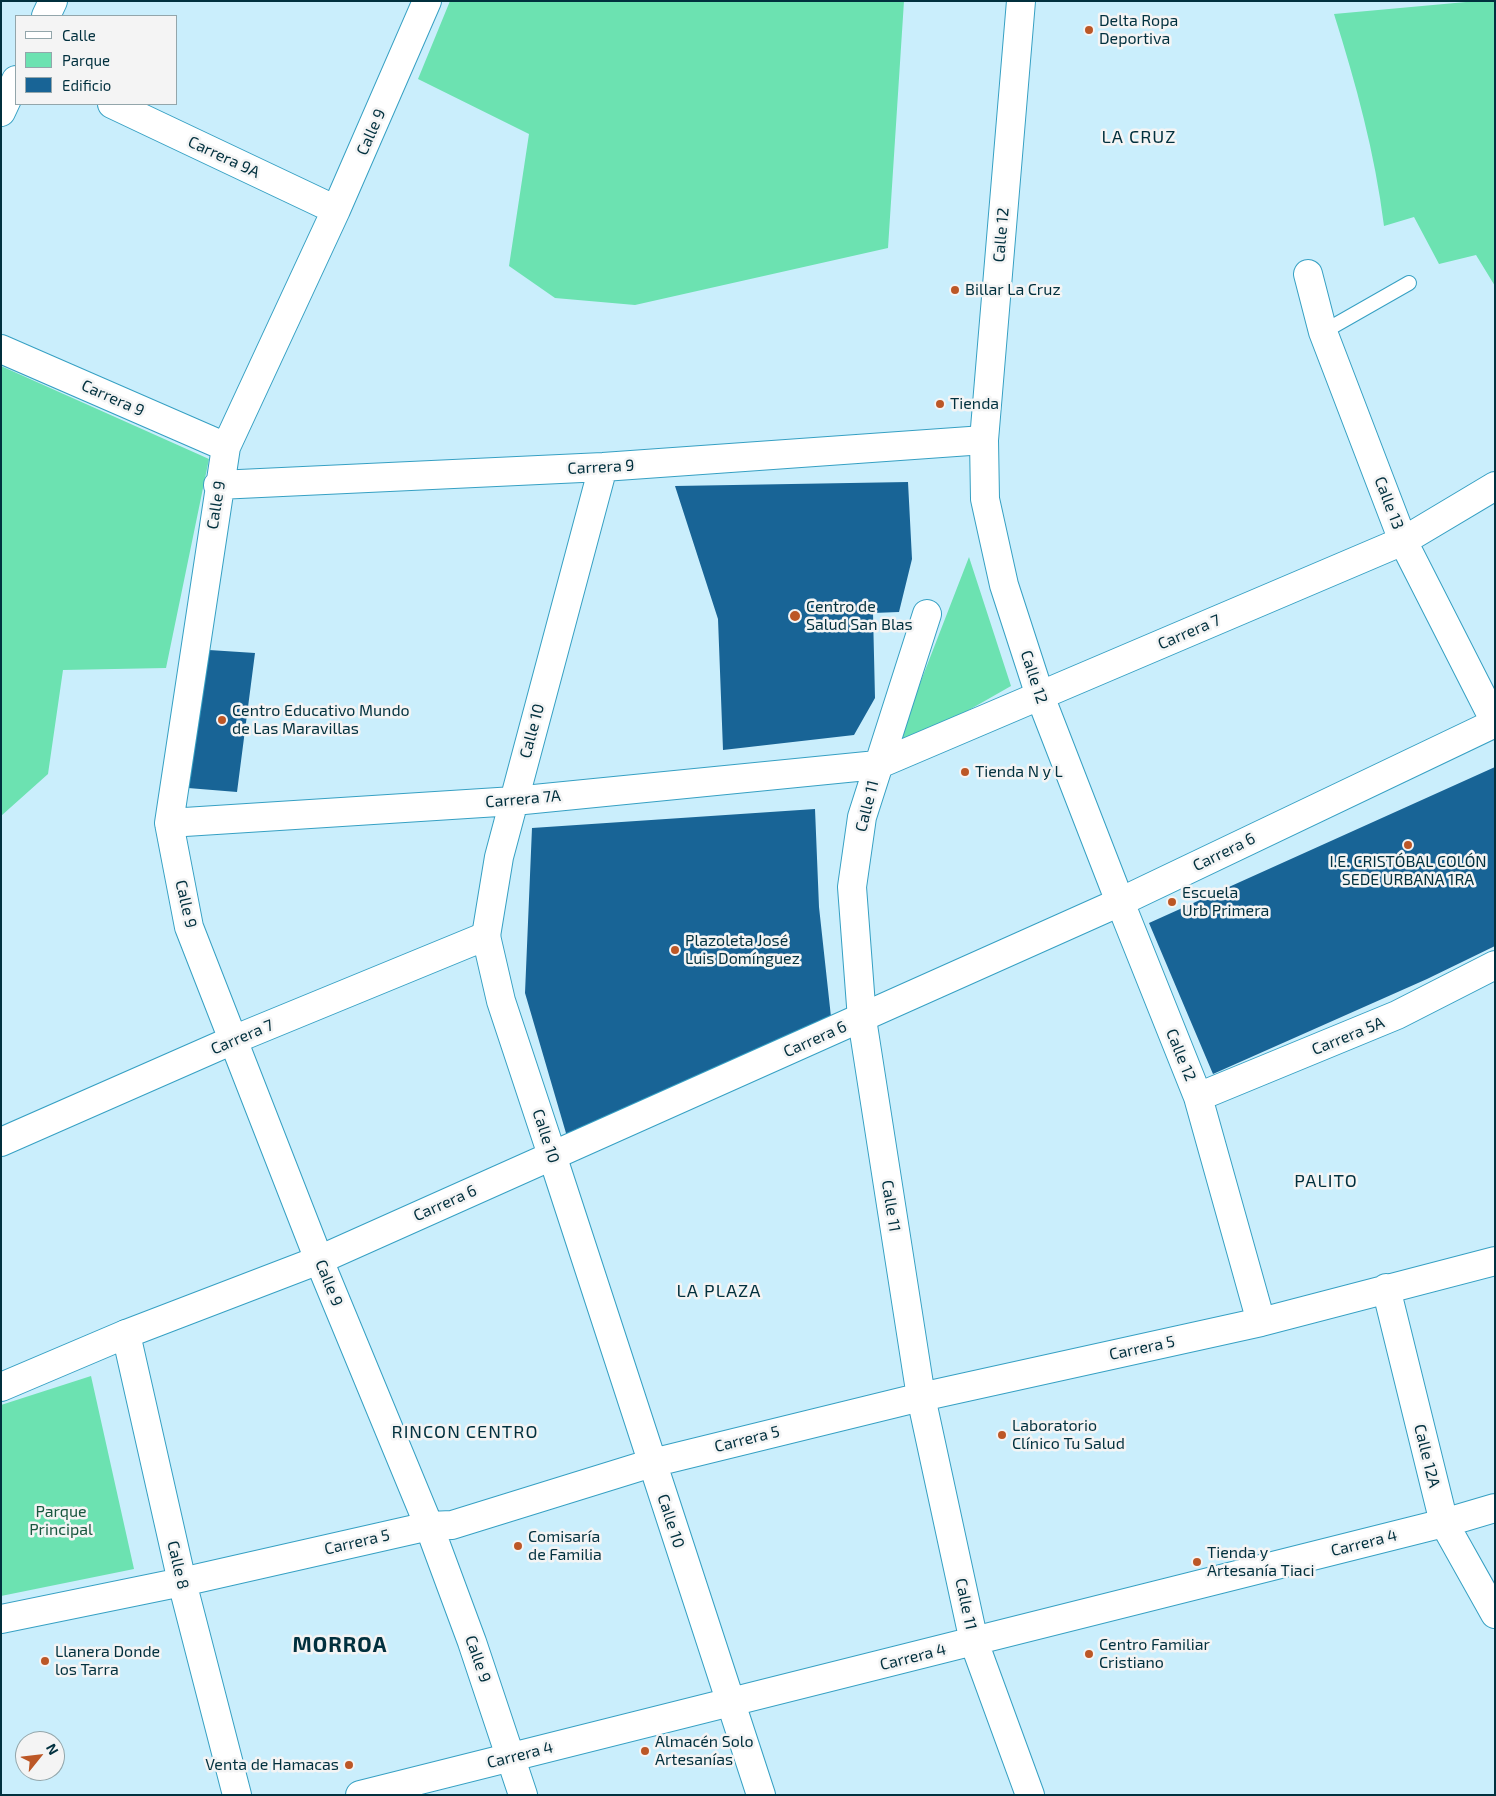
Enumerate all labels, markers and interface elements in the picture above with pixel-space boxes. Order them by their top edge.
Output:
place label: Delta Ropa Deportiva [1099,11,1178,49]
legend [15,15,178,105]
marker: Delta Ropa Deportiva [1083,24,1095,36]
text: Calle [62,26,96,44]
text: Parque [62,51,110,69]
text: Edificio [62,76,111,94]
street label: Calle 9 [352,106,390,158]
district label: LA CRUZ [1101,126,1177,148]
street label: Carrera 9A [185,132,263,182]
street label: Calle 12 [989,207,1013,263]
place label: Billar La Cruz [965,280,1061,300]
marker: Billar La Cruz [949,284,961,296]
street label: Carrera 9 [78,376,148,420]
place label: Tienda [950,394,999,414]
marker: Tienda [934,398,946,410]
street label: Carrera 9 [567,456,635,478]
street label: Calle 13 [1370,474,1408,532]
street label: Calle 9 [203,479,229,531]
place label: Centro de Salud San Blas [806,597,913,635]
marker: Centro de Salud San Blas [788,609,802,623]
street label: Carrera 7 [1155,610,1223,654]
street label: Calle 12 [1016,648,1052,706]
place label: Centro Educativo Mundo de Las Maravillas [232,701,410,739]
street label: Calle 10 [516,702,548,760]
marker: Centro Educativo Mundo de Las Maravillas [216,714,228,726]
place label: Tienda N y L [975,762,1063,782]
marker: Tienda N y L [959,766,971,778]
street label: Calle 11 [851,778,883,834]
street label: Carrera 7A [485,786,561,812]
street label: Carrera 6 [1190,829,1258,875]
marker: I.E. CRISTÓBAL COLÓN SEDE URBANA 1RA [1402,839,1414,851]
place label: I.E. CRISTÓBAL COLÓN SEDE URBANA 1RA [1329,852,1487,890]
street label: Calle 9 [171,878,201,930]
place label: Escuela Urb Primera [1182,883,1269,921]
marker: Escuela Urb Primera [1166,896,1178,908]
place label: Plazoleta José Luis Domínguez [685,931,800,969]
marker: Plazoleta José Luis Domínguez [669,944,681,956]
street label: Carrera 5A [1309,1013,1387,1059]
street label: Carrera 7 [208,1015,276,1059]
street label: Carrera 6 [780,1017,850,1061]
street label: Calle 12 [1162,1026,1200,1084]
street label: Calle 10 [528,1107,564,1165]
district label: PALITO [1294,1170,1358,1192]
street label: Calle 11 [877,1179,905,1233]
street label: Carrera 6 [410,1181,480,1225]
street label: Calle 9 [311,1257,347,1309]
district label: LA PLAZA [676,1280,762,1302]
street label: Carrera 5 [1107,1332,1177,1364]
place label: Laboratorio Clínico Tu Salud [1012,1416,1125,1454]
district label: RINCON CENTRO [390,1421,540,1443]
street label: Carrera 5 [712,1422,782,1456]
street label: Calle 12A [1410,1422,1444,1490]
marker: Laboratorio Clínico Tu Salud [996,1429,1008,1441]
street label: Calle 10 [653,1492,689,1550]
park label: Parque Principal [29,1502,93,1540]
street label: Carrera 5 [322,1525,392,1559]
street label: Carrera 4 [1329,1525,1399,1561]
place label: Comisaría de Familia [528,1527,602,1565]
street label: Calle 8 [163,1539,193,1591]
marker: Comisaría de Familia [512,1540,524,1552]
place label: Tienda y Artesanía Tiaci [1207,1543,1314,1581]
marker: Tienda y Artesanía Tiaci [1191,1556,1203,1568]
street label: Calle 11 [951,1576,981,1632]
district label: MORROA [292,1632,388,1658]
street label: Calle 9 [461,1633,495,1685]
place label: Centro Familiar Cristiano [1099,1635,1210,1673]
street label: Carrera 4 [878,1639,948,1675]
place label: Llanera Donde los Tarra [55,1642,160,1680]
marker: Centro Familiar Cristiano [1083,1648,1095,1660]
marker: Llanera Donde los Tarra [39,1655,51,1667]
north arrow [15,1731,65,1781]
place label: Almacén Solo Artesanías [655,1732,754,1770]
street label: Carrera 4 [485,1737,555,1773]
text: N [43,1740,63,1758]
marker: Almacén Solo Artesanías [639,1745,651,1757]
place label: Venta de Hamacas [205,1755,339,1775]
marker: Venta de Hamacas [343,1759,355,1771]

